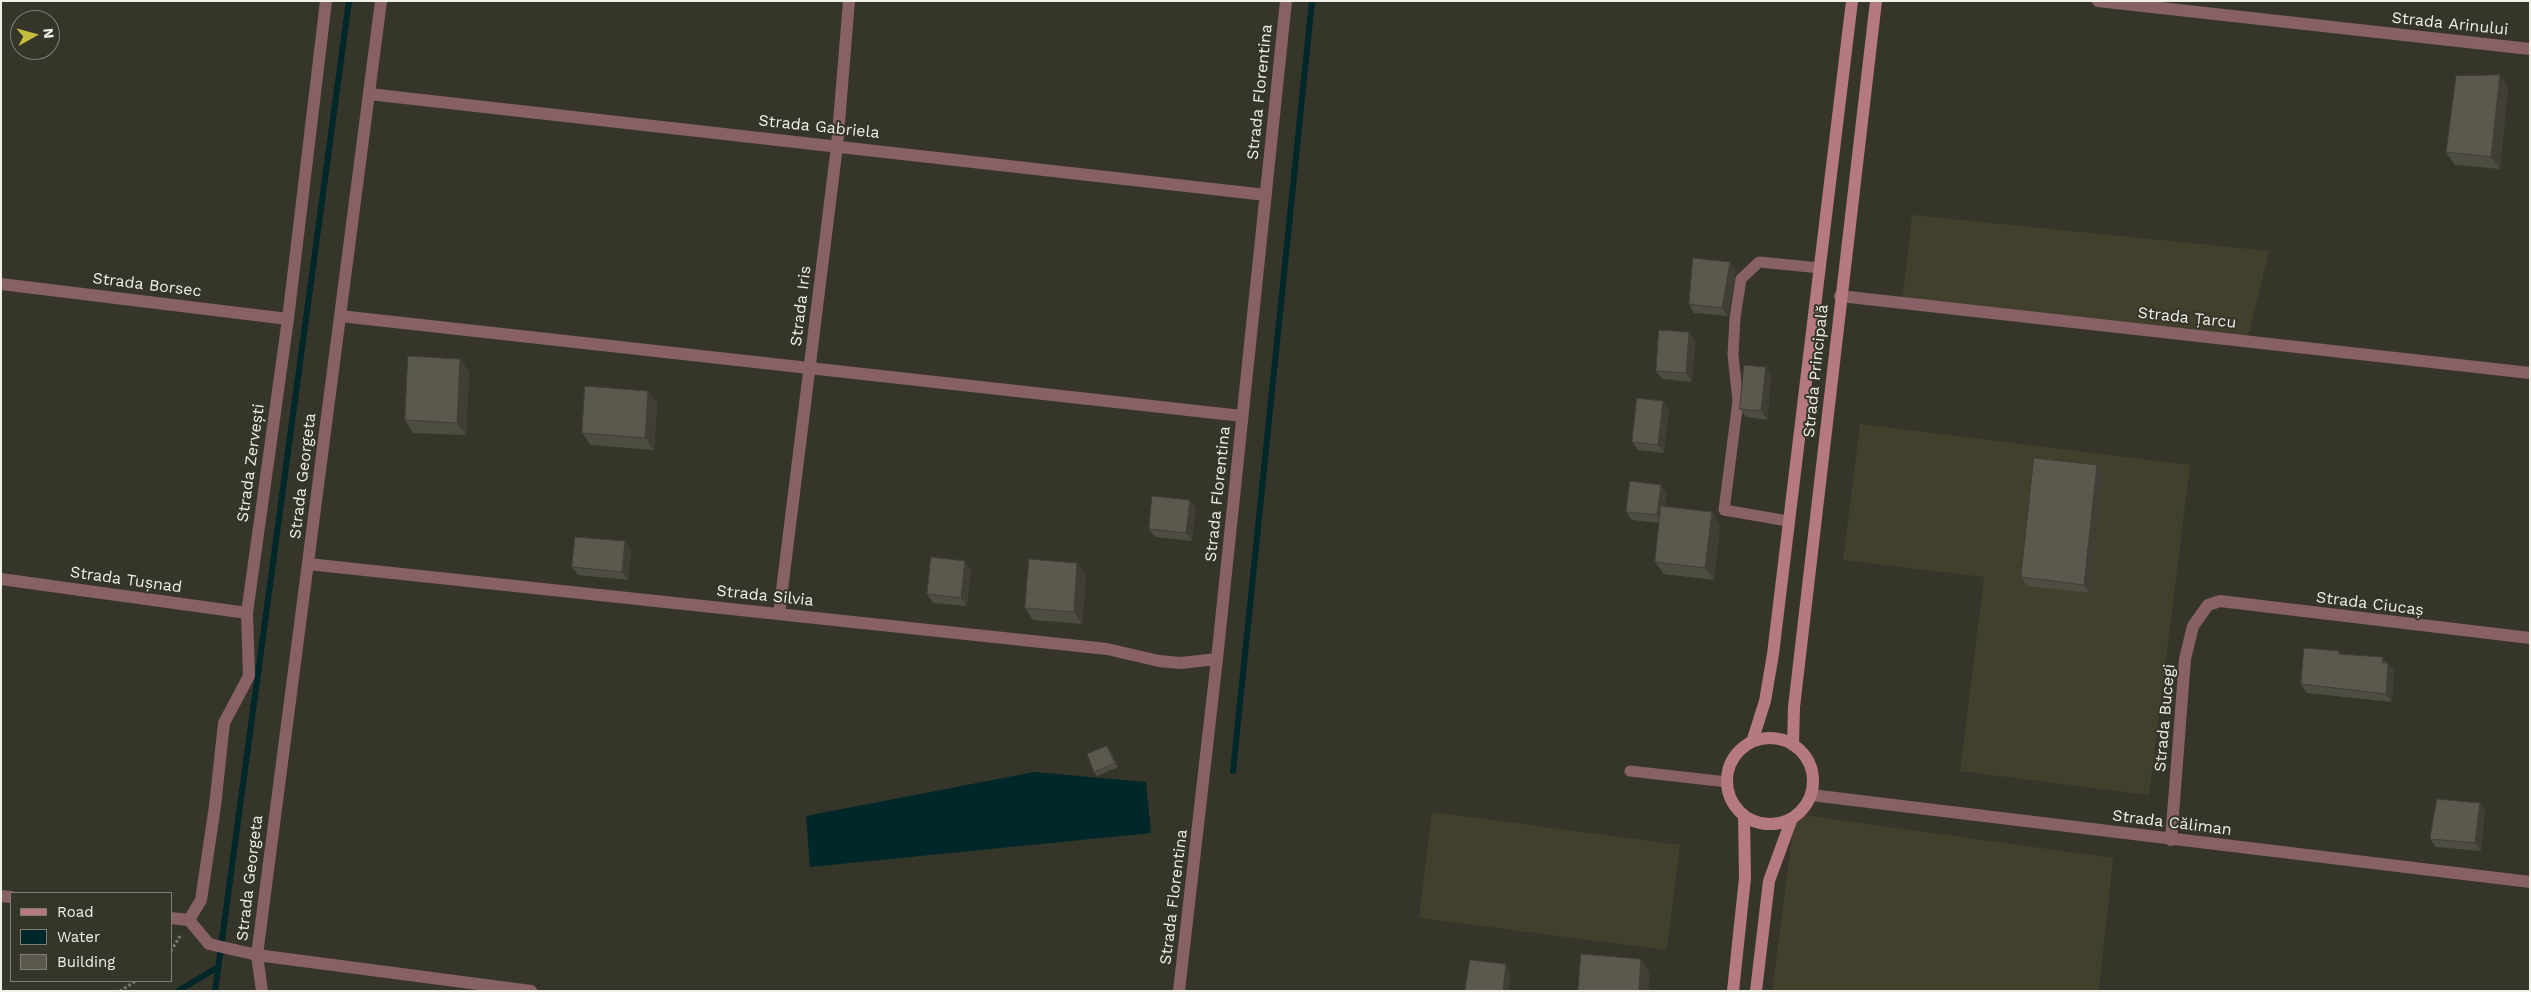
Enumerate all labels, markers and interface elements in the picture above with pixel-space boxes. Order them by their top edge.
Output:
street label: Strada Arinului [2391,8,2509,40]
north arrow [10,10,60,60]
street label: Strada Florentina [1243,23,1277,161]
text: N [40,27,57,39]
street label: Strada Gabriela [758,111,880,143]
street label: Strada Iris [787,265,815,347]
street label: Strada Borsec [91,269,203,301]
street label: Strada Țarcu [2137,303,2237,333]
street label: Strada Principală [1799,304,1833,438]
street label: Strada Zervești [233,403,269,523]
street label: Strada Georgeta [286,412,320,540]
street label: Strada Florentina [1201,425,1235,563]
street label: Strada Tușnad [69,563,183,597]
street label: Strada Silvia [716,581,814,611]
street label: Strada Ciucaș [2315,588,2425,620]
street label: Strada Bucegi [2151,663,2179,773]
street label: Strada Căliman [2111,806,2233,840]
street label: Strada Georgeta [233,814,267,942]
street label: Strada Florentina [1156,828,1192,966]
legend [10,892,172,982]
text: Road [57,903,94,921]
text: Water [57,928,100,946]
text: Building [57,953,115,971]

